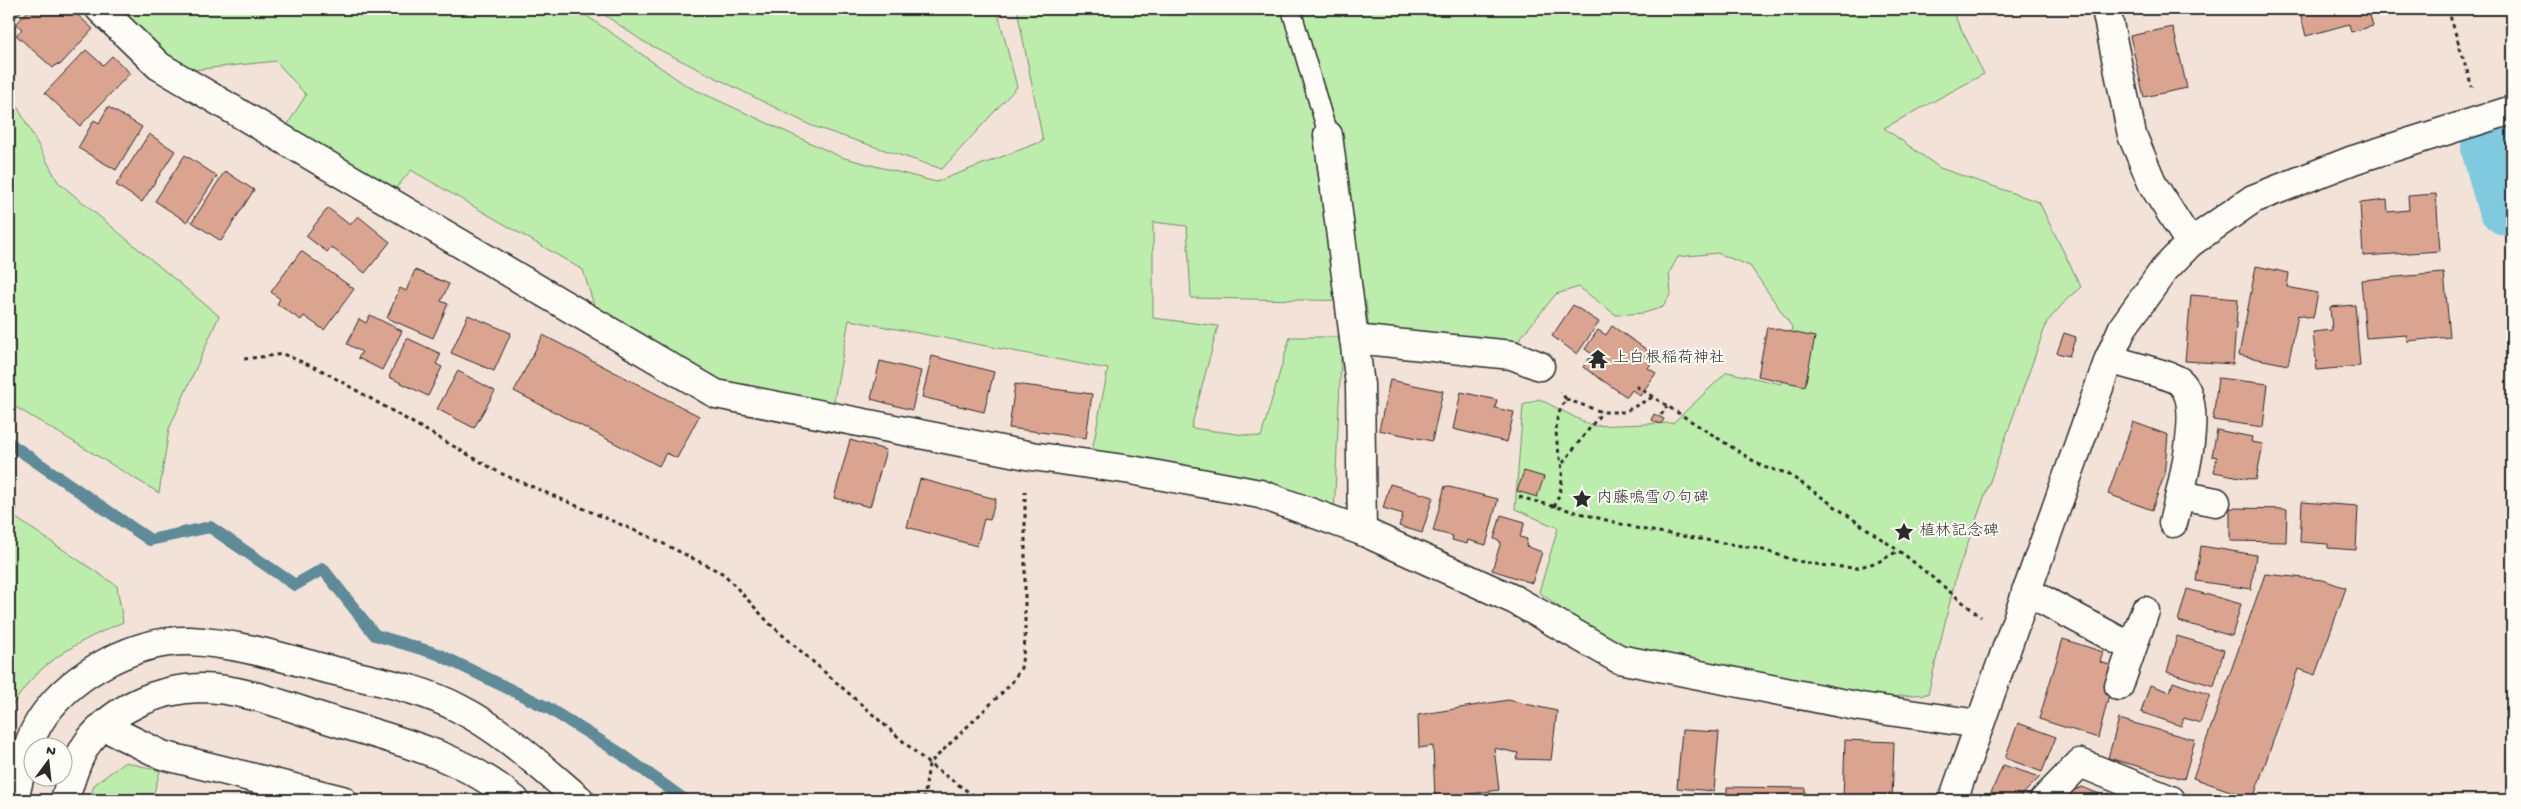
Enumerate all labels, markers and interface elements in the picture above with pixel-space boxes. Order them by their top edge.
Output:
temple icon: 上白根稲荷神社 [1587,348,1609,370]
place label: 上白根稲荷神社 [1613,349,1725,369]
place icon: 内藤鳴雪の句碑 [1571,488,1593,510]
place label: 内藤鳴雪の句碑 [1597,488,1709,509]
place icon: 植林記念碑 [1893,521,1915,543]
place label: 植林記念碑 [1919,521,1999,542]
north arrow [22,736,72,786]
text: N [44,742,57,761]

